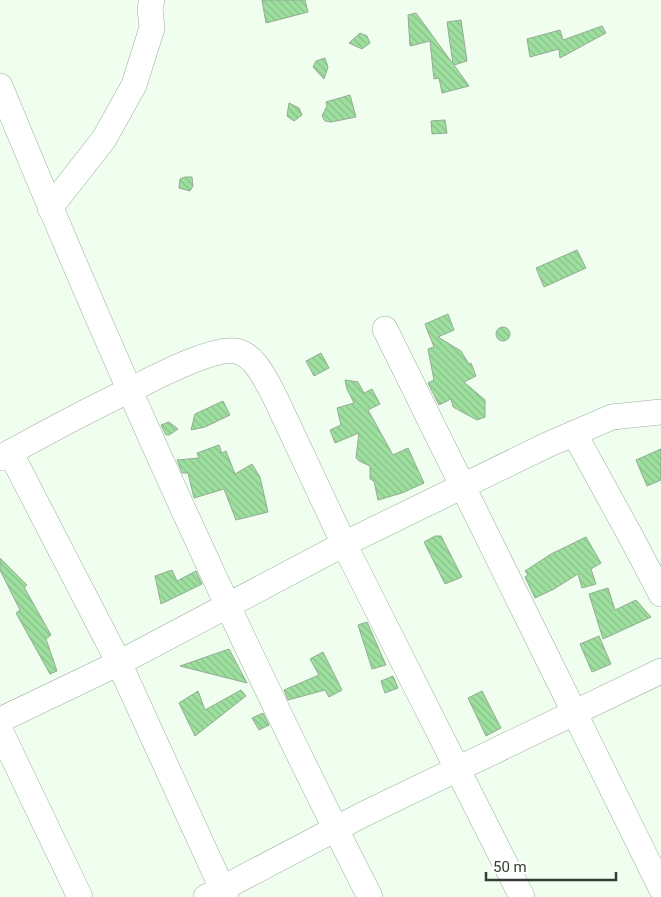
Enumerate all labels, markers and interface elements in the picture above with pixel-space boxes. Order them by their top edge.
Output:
scale bar [486,850,616,882]
text: 50 m [493,858,527,876]

